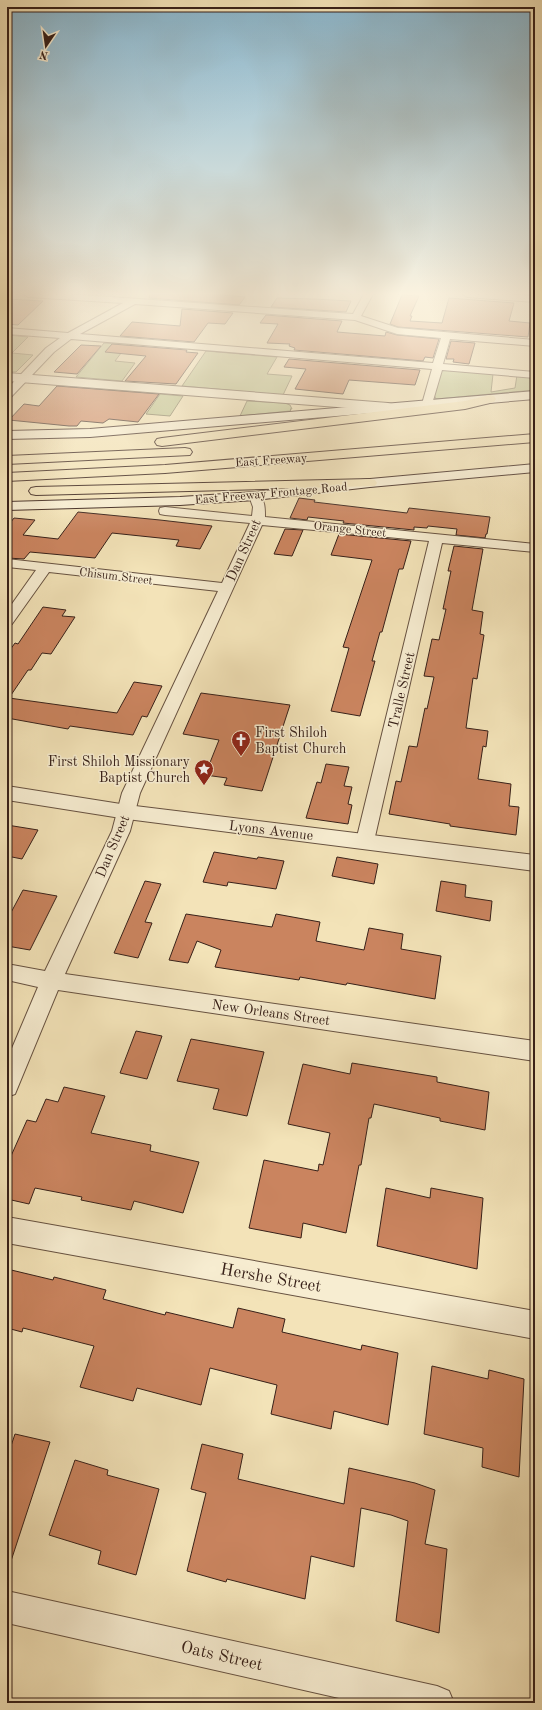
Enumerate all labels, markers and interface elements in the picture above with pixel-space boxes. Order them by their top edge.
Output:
north arrow [26,26,66,66]
text: N [38,48,49,61]
street label: East Freeway [235,452,308,469]
street label: East Freeway Frontage Road [194,481,348,507]
street label: Dan Street [224,517,264,584]
street label: Orange Street [313,520,387,540]
street label: Chisum Street [78,567,153,587]
street label: Tralle Street [386,651,418,730]
place label: First Shiloh Baptist Church [255,726,347,756]
church icon: First Shiloh Baptist Church [230,729,252,757]
place label: First Shiloh Missionary Baptist Church [48,755,191,785]
place icon: First Shiloh Missionary Baptist Church [193,758,215,786]
street label: Dan Street [94,813,132,880]
street label: Lyons Avenue [228,819,314,843]
street label: New Orleans Street [211,998,331,1028]
street label: Hershe Street [219,1261,323,1296]
street label: Oats Street [179,1639,264,1674]

